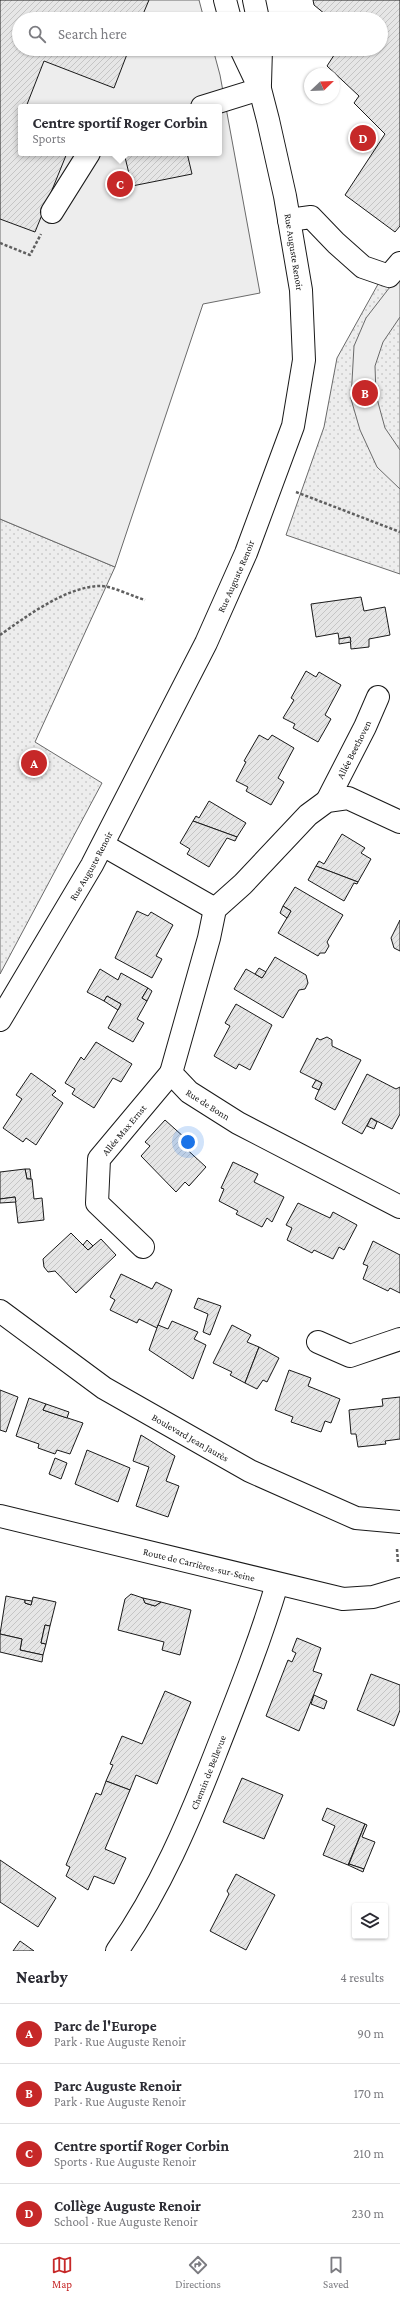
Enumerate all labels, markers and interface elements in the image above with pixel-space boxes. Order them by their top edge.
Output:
search box [12,12,388,56]
icon: search [26,23,48,45]
text: Search here [58,26,127,42]
north arrow [304,68,340,104]
popup [18,104,222,156]
text: Centre sportif Roger Corbin [32,115,208,131]
pin: D [350,123,376,153]
text: Sports [32,131,66,146]
pin: C [107,169,133,199]
street label: Rue Auguste Renoir [282,213,306,292]
pin: B [352,378,378,408]
street label: Rue Auguste Renoir [215,538,256,614]
street label: Allée Beethoven [334,718,373,780]
pin: A [21,748,47,778]
street label: Rue Auguste Renoir [67,829,114,902]
street label: Rue de Bonn [184,1086,233,1122]
street label: Allée Max Ernst [99,1101,148,1157]
your location [178,1132,198,1152]
street label: Boulevard Jean Jaurès [150,1411,231,1463]
street label: Route de Carrières-sur-Seine [142,1545,257,1583]
street label: Chemin de Bellevue [188,1733,228,1811]
map controls [352,1903,388,1939]
button: layers [352,1903,388,1939]
text: Nearby [16,1968,68,1987]
text: 4 results [340,1970,384,1985]
text: Parc de l'Europe [54,2018,157,2034]
text: A [25,2026,33,2041]
text: 90 m [357,2026,384,2041]
text: Park · Rue Auguste Renoir [54,2034,186,2049]
text: Parc Auguste Renoir [54,2078,182,2094]
text: B [25,2086,33,2101]
text: 170 m [354,2086,384,2101]
text: Park · Rue Auguste Renoir [54,2094,186,2109]
text: Centre sportif Roger Corbin [54,2138,229,2154]
text: C [25,2146,33,2161]
text: 210 m [353,2146,384,2161]
text: Sports · Rue Auguste Renoir [54,2154,196,2169]
text: Collège Auguste Renoir [54,2198,201,2214]
text: D [25,2206,33,2221]
text: 230 m [351,2206,384,2221]
text: School · Rue Auguste Renoir [54,2214,198,2229]
tab: Map [51,2254,73,2290]
tab: Directions [175,2254,221,2290]
tab: Saved [323,2254,349,2290]

